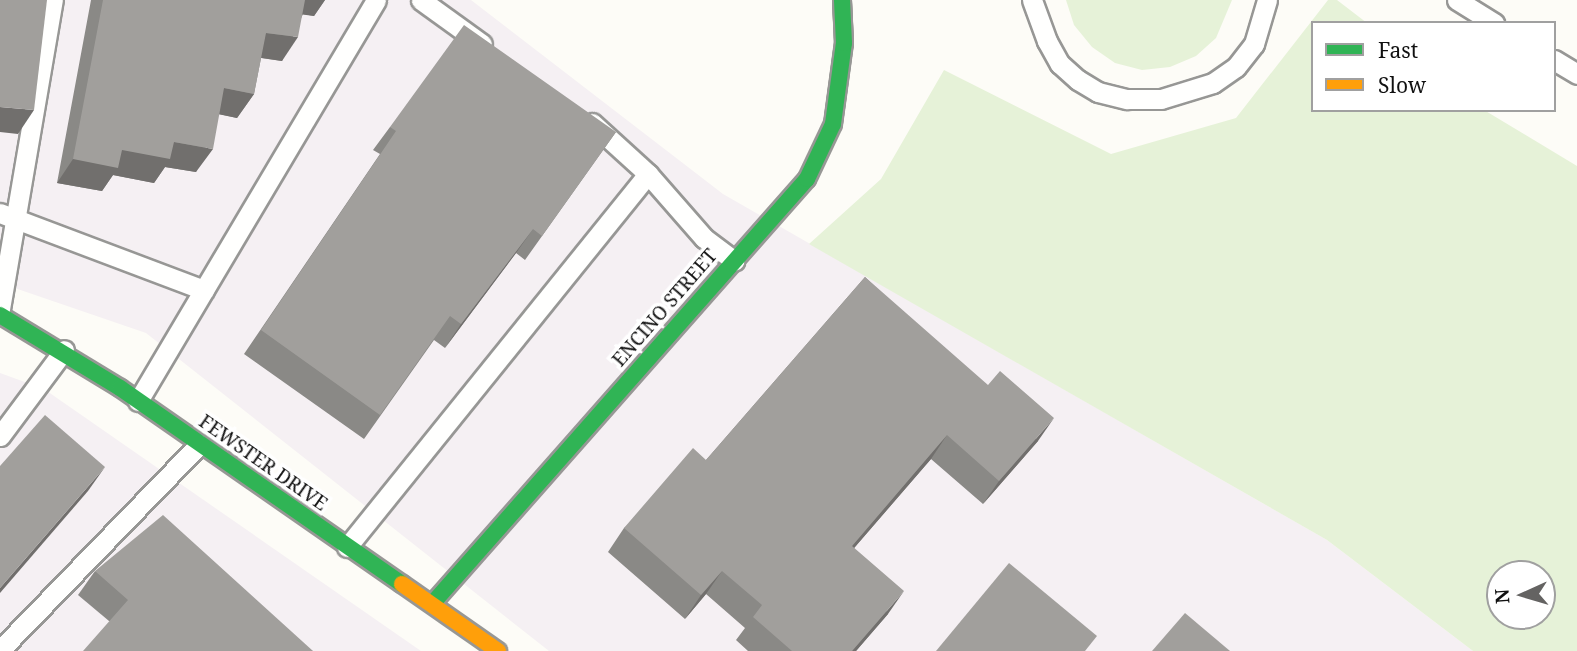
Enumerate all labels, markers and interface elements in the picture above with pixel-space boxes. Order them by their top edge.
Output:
legend [1311,21,1556,112]
text: Fast [1378,36,1418,64]
text: Slow [1378,71,1426,99]
street label: ENCINO STREET [608,245,722,371]
street label: FEWSTER DRIVE [194,410,332,516]
north arrow [1486,560,1556,630]
text: N [1489,588,1516,605]

